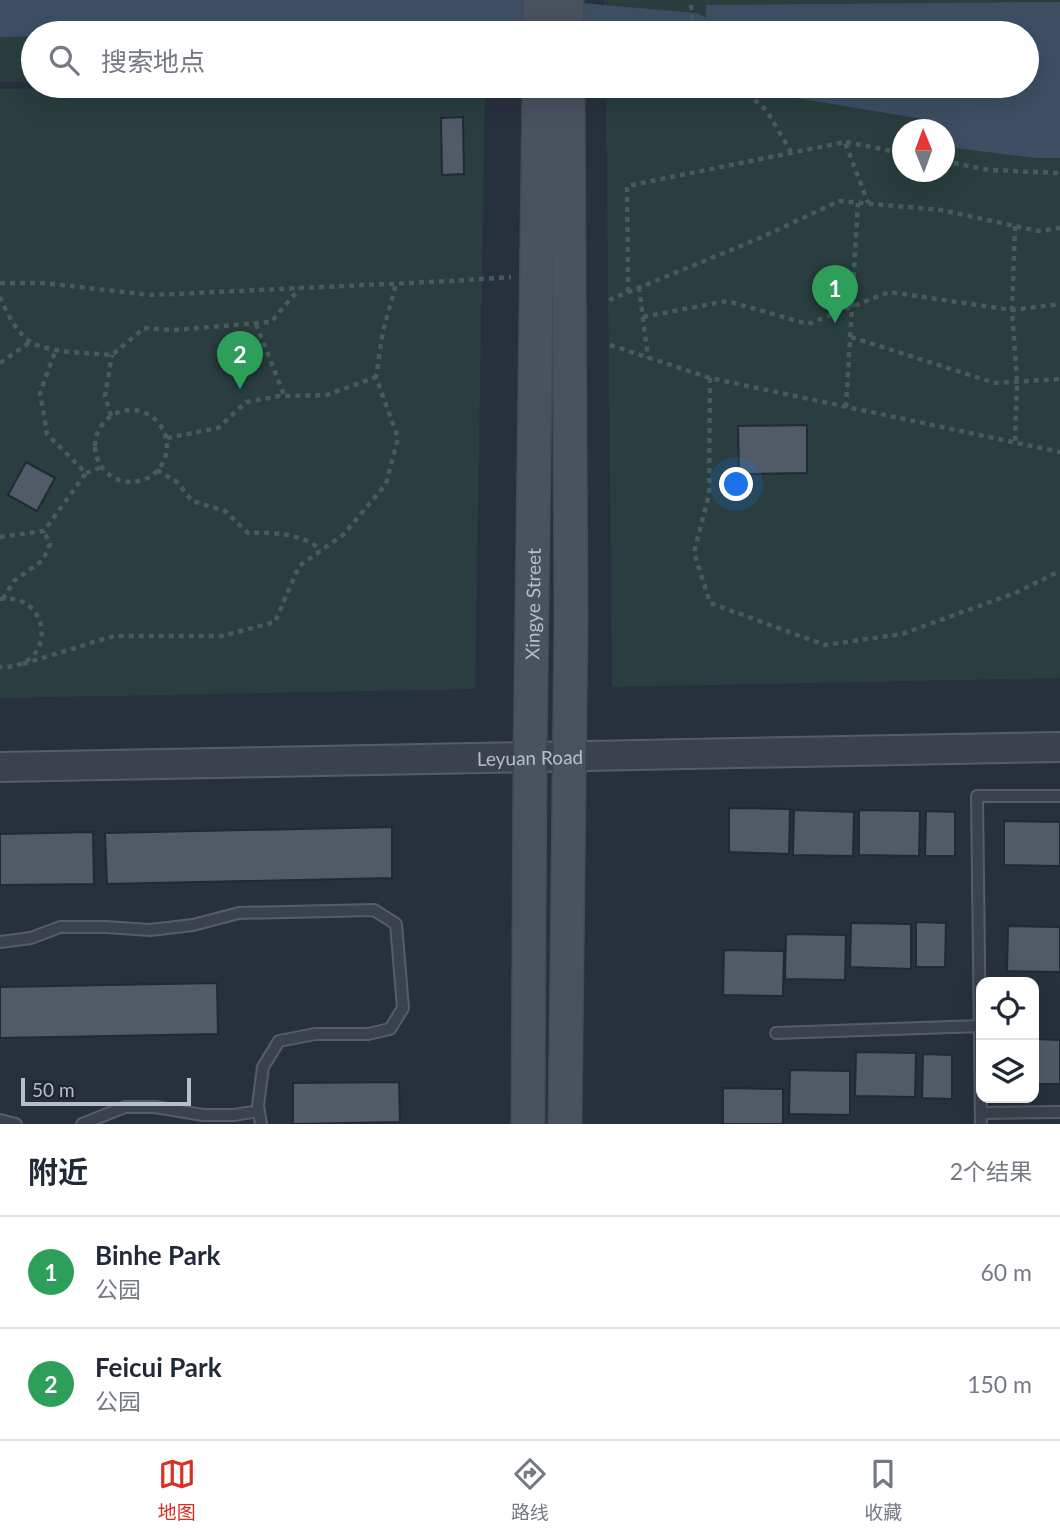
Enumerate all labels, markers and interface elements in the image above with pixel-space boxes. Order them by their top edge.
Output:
search box [21,21,1039,98]
icon: search [45,41,83,79]
text: 搜索地点 [101,45,205,77]
north arrow [892,119,955,182]
pin: 1 [812,265,858,323]
pin: 2 [217,331,263,389]
your location [719,467,753,501]
street label: Xingye Street [520,548,544,660]
street label: Leyuan Road [477,745,583,770]
map controls [976,977,1039,1103]
button: locate [976,977,1039,1040]
button: layers [976,1040,1039,1103]
scale bar [21,1075,191,1107]
text: 50 m [32,1078,75,1101]
text: 附近 [28,1153,88,1189]
text: 2个结果 [950,1157,1032,1185]
text: Binhe Park [95,1239,221,1271]
text: 1 [44,1258,58,1286]
text: 60 m [981,1258,1032,1286]
text: 公园 [95,1275,141,1303]
text: Feicui Park [95,1351,222,1383]
text: 2 [44,1370,58,1398]
text: 150 m [967,1370,1032,1398]
text: 公园 [95,1387,141,1415]
tab: 地图 [158,1455,196,1524]
tab: 路线 [511,1455,549,1524]
tab: 收藏 [864,1455,902,1524]

